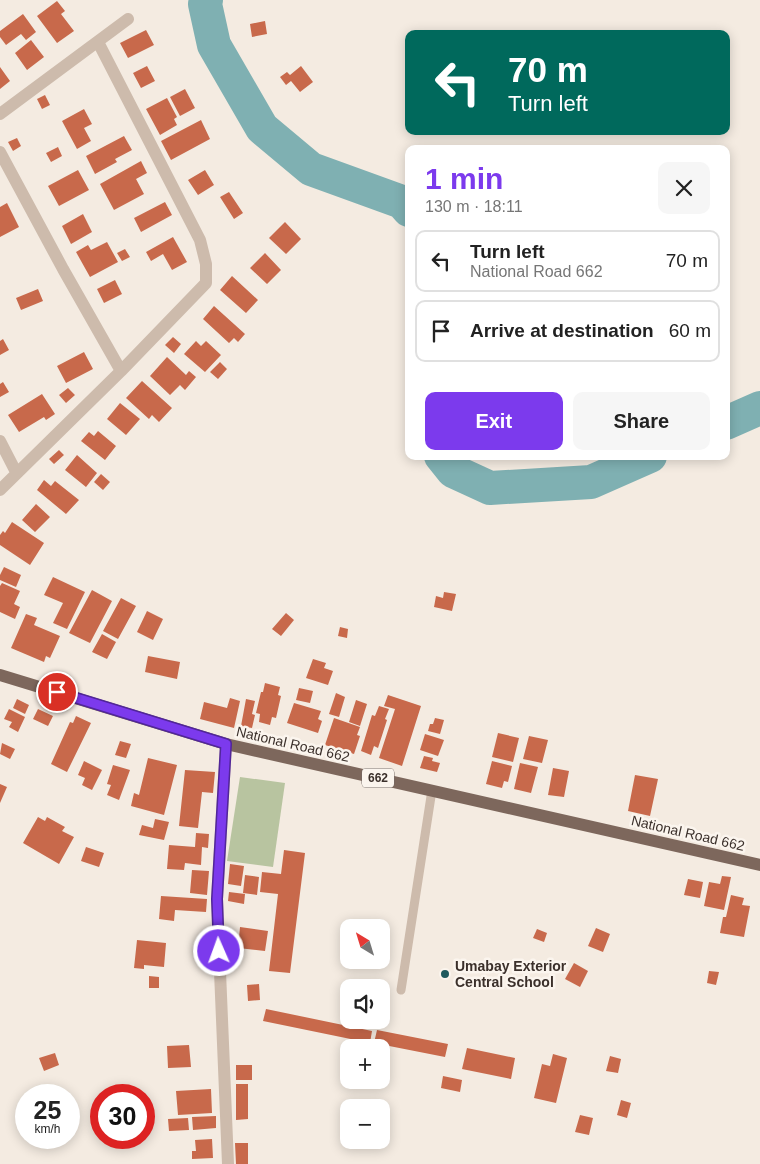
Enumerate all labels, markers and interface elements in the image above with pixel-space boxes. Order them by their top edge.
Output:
icon: left [425,50,490,115]
text: 70 m [508,50,588,89]
text: Turn left [508,91,588,116]
text: 1 min [425,162,503,195]
button: close [658,162,710,214]
text: 130 m · 18:11 [425,198,523,215]
text: Turn left [470,241,545,262]
icon: left [427,247,455,275]
text: 70 m [666,250,708,271]
text: National Road 662 [470,263,603,280]
icon: arrive [427,317,455,345]
text: Arrive at destination [470,320,654,341]
text: 60 m [669,320,711,341]
button: Exit [425,392,563,450]
button: Share [573,392,710,450]
pin [36,671,78,713]
icon: arrive [43,678,71,706]
street label: National Road 662 [235,723,352,765]
road number: 662 [362,768,394,788]
street label: National Road 662 [630,812,747,854]
north arrow [340,919,390,969]
map controls [340,919,390,1149]
position arrow [192,924,244,976]
place label: Umabay Exterior Central School [455,958,567,990]
marker: Umabay Exterior Central School [439,968,451,980]
button: sound [340,979,390,1029]
button: + [340,1039,390,1089]
speed limit sign: 30 [90,1084,155,1149]
text: 25 [34,1096,61,1124]
button: − [340,1099,390,1149]
text: km/h [34,1122,61,1136]

